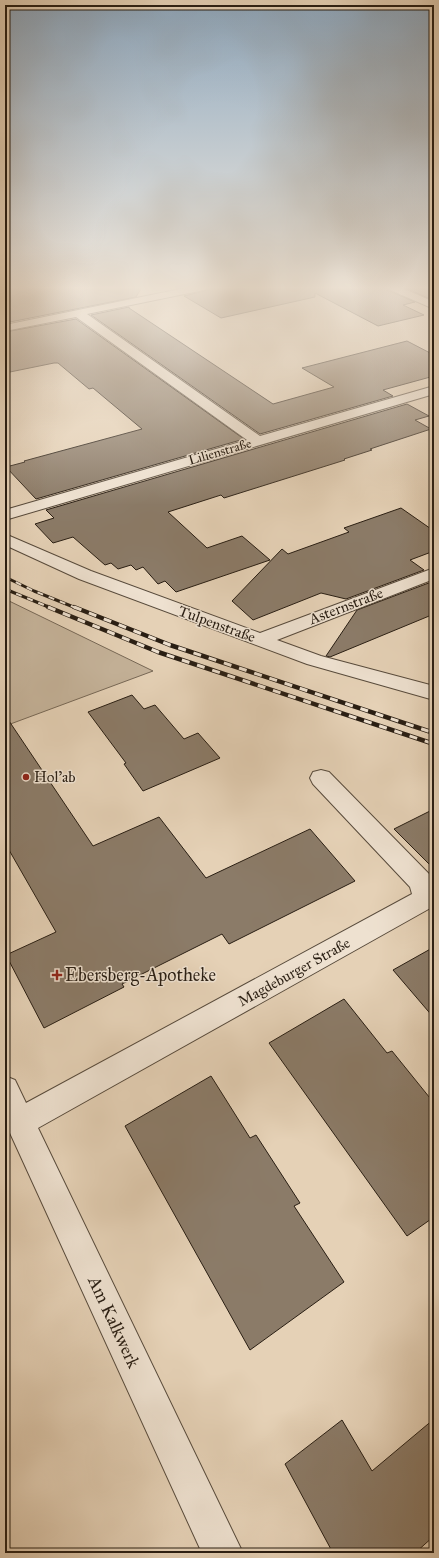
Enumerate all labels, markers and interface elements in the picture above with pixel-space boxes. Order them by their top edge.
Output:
street label: Lilienstraße [187,435,254,469]
street label: Asternstraße [306,584,385,629]
street label: Tulpenstraße [176,602,258,646]
place label: Hol'ab [34,768,76,786]
marker: Hol'ab [21,772,31,782]
street label: Magdeburger Straße [235,934,353,1010]
place label: Ebersberg-Apotheke [65,964,216,987]
marker: Ebersberg-Apotheke [52,970,62,980]
street label: Am Kalkwerk [83,1272,145,1372]

